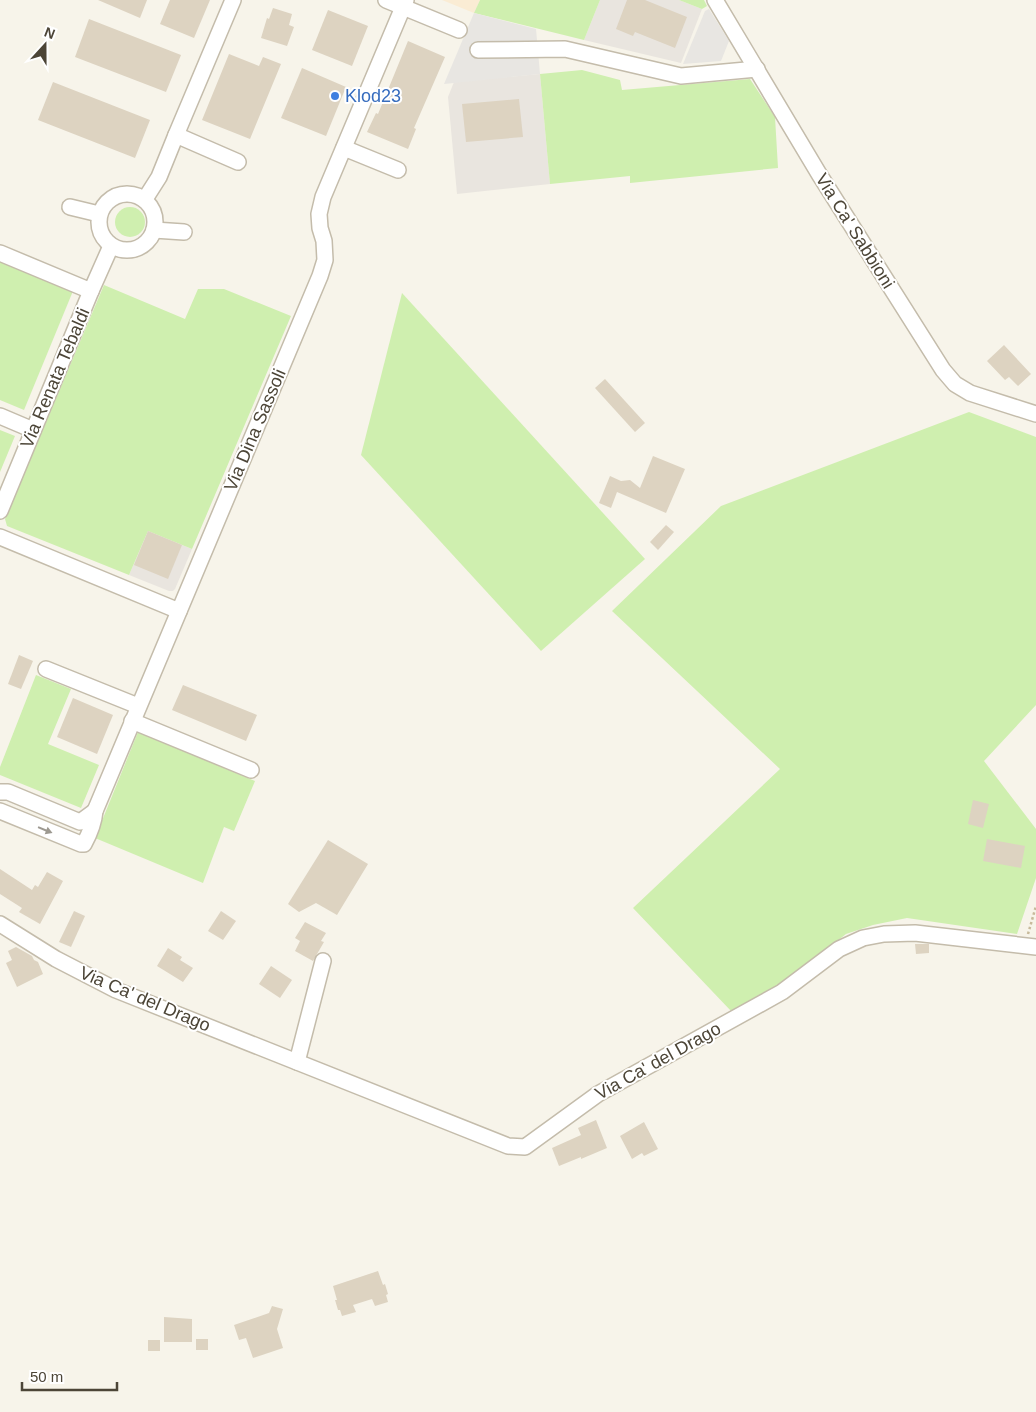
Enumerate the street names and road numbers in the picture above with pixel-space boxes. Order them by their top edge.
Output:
street label: Via Ca' Sabbioni [811,170,899,292]
street label: Via Renata Tebaldi [16,305,94,451]
street label: Via Dina Sassoli [220,366,290,494]
street label: Via Ca' del Drago [77,962,213,1036]
street label: Via Ca' del Drago [592,1018,724,1104]

